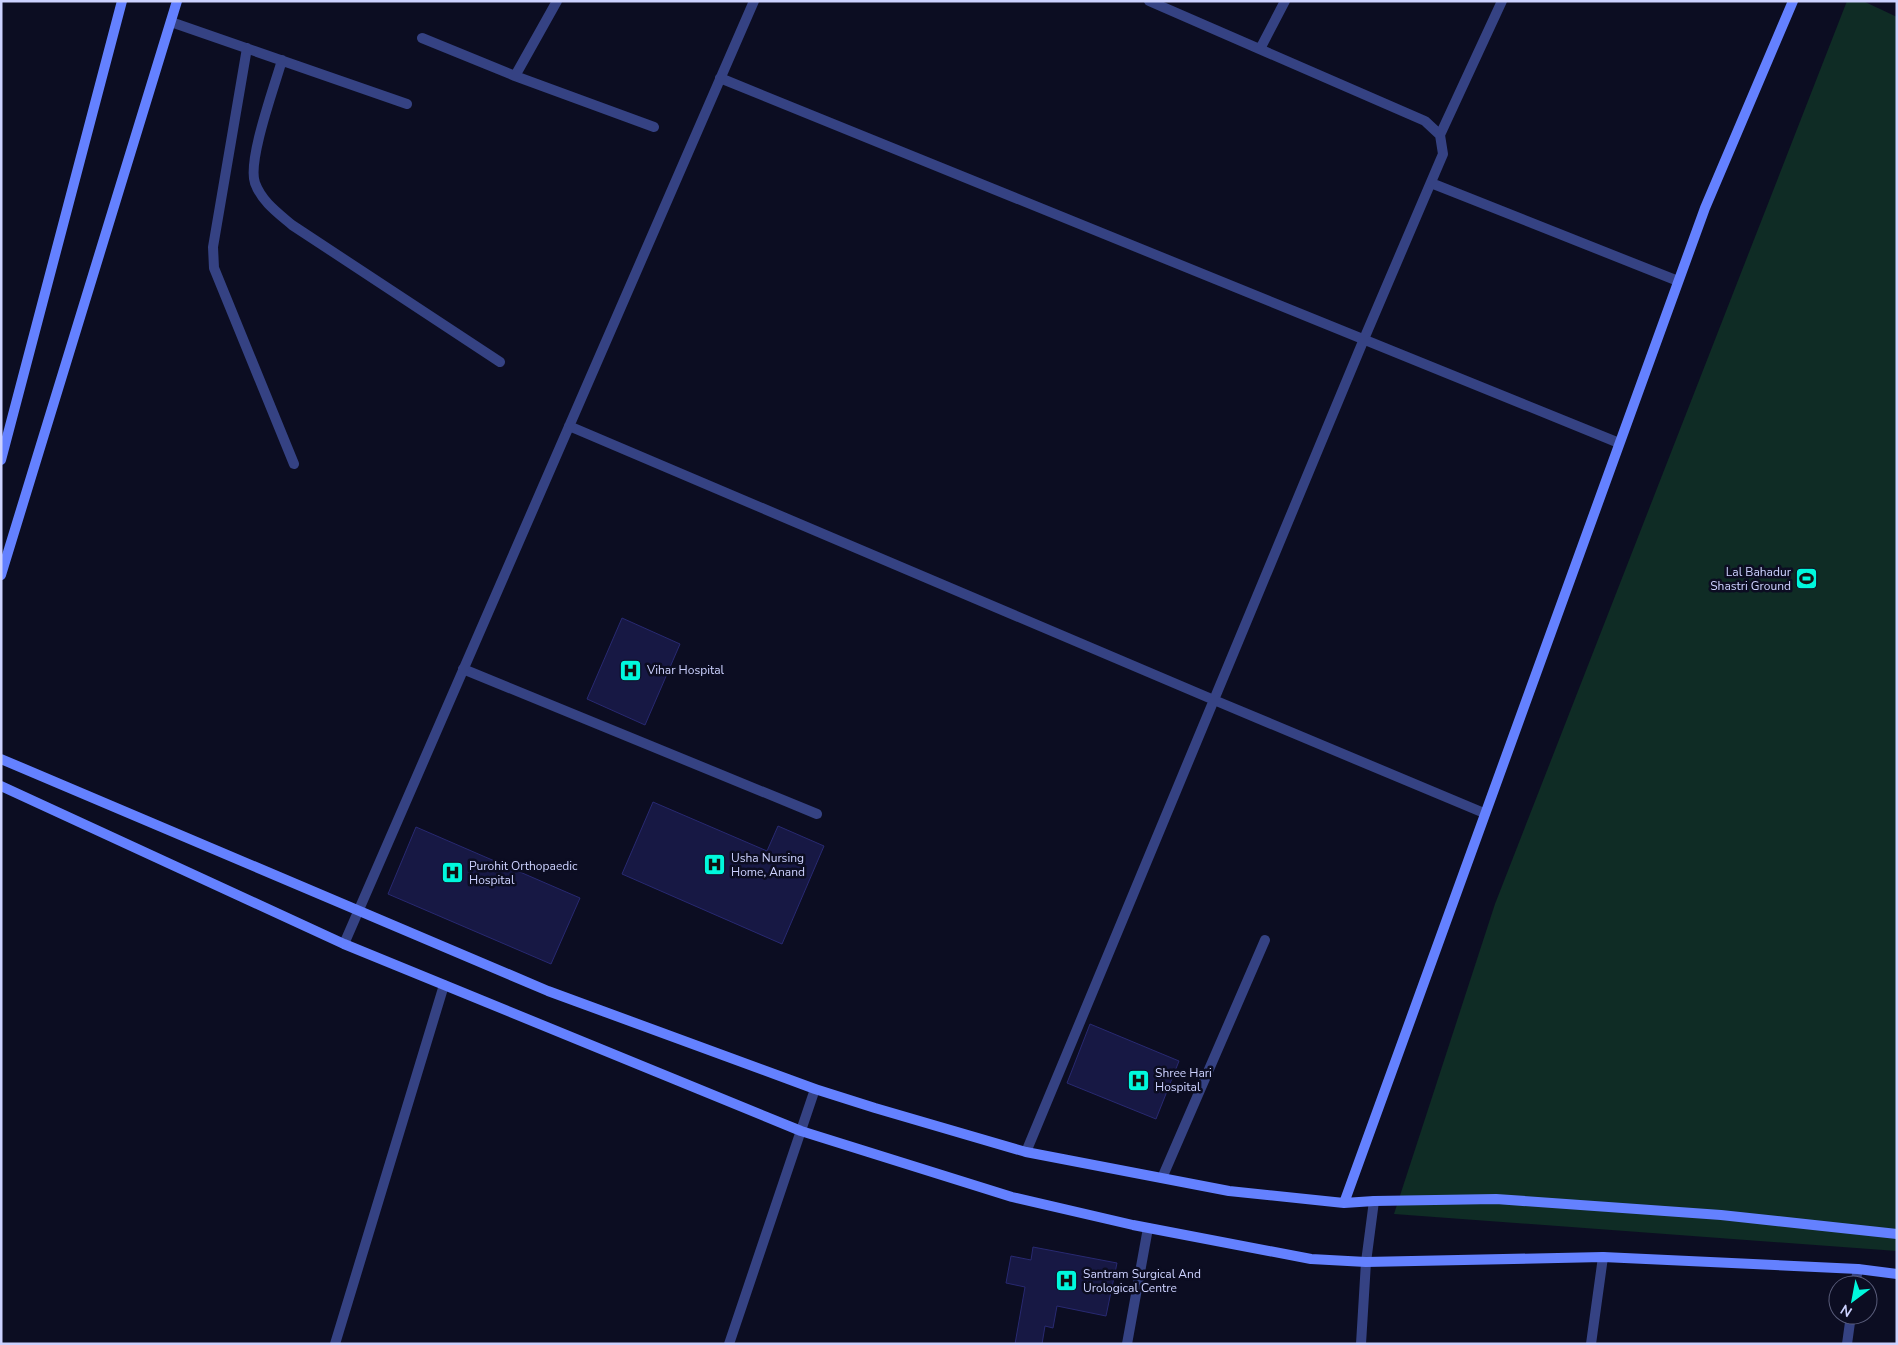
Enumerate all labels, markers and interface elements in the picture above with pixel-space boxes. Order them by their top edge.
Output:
place label: Lal Bahadur Shastri Ground [1710,564,1792,594]
sports icon: Lal Bahadur Shastri Ground [1795,567,1819,591]
hospital icon: Vihar Hospital [619,658,643,682]
place label: Vihar Hospital [646,662,725,678]
place label: Usha Nursing Home, Anand [731,850,805,880]
hospital icon: Usha Nursing Home, Anand [703,853,727,877]
place label: Purohit Orthopaedic Hospital [469,858,578,888]
hospital icon: Purohit Orthopaedic Hospital [441,861,465,885]
place label: Shree Hari Hospital [1155,1065,1212,1095]
hospital icon: Shree Hari Hospital [1127,1068,1151,1092]
place label: Santram Surgical And Urological Centre [1083,1266,1201,1296]
hospital icon: Santram Surgical And Urological Centre [1055,1269,1079,1293]
north arrow [1828,1275,1878,1325]
text: N [1837,1300,1856,1321]

